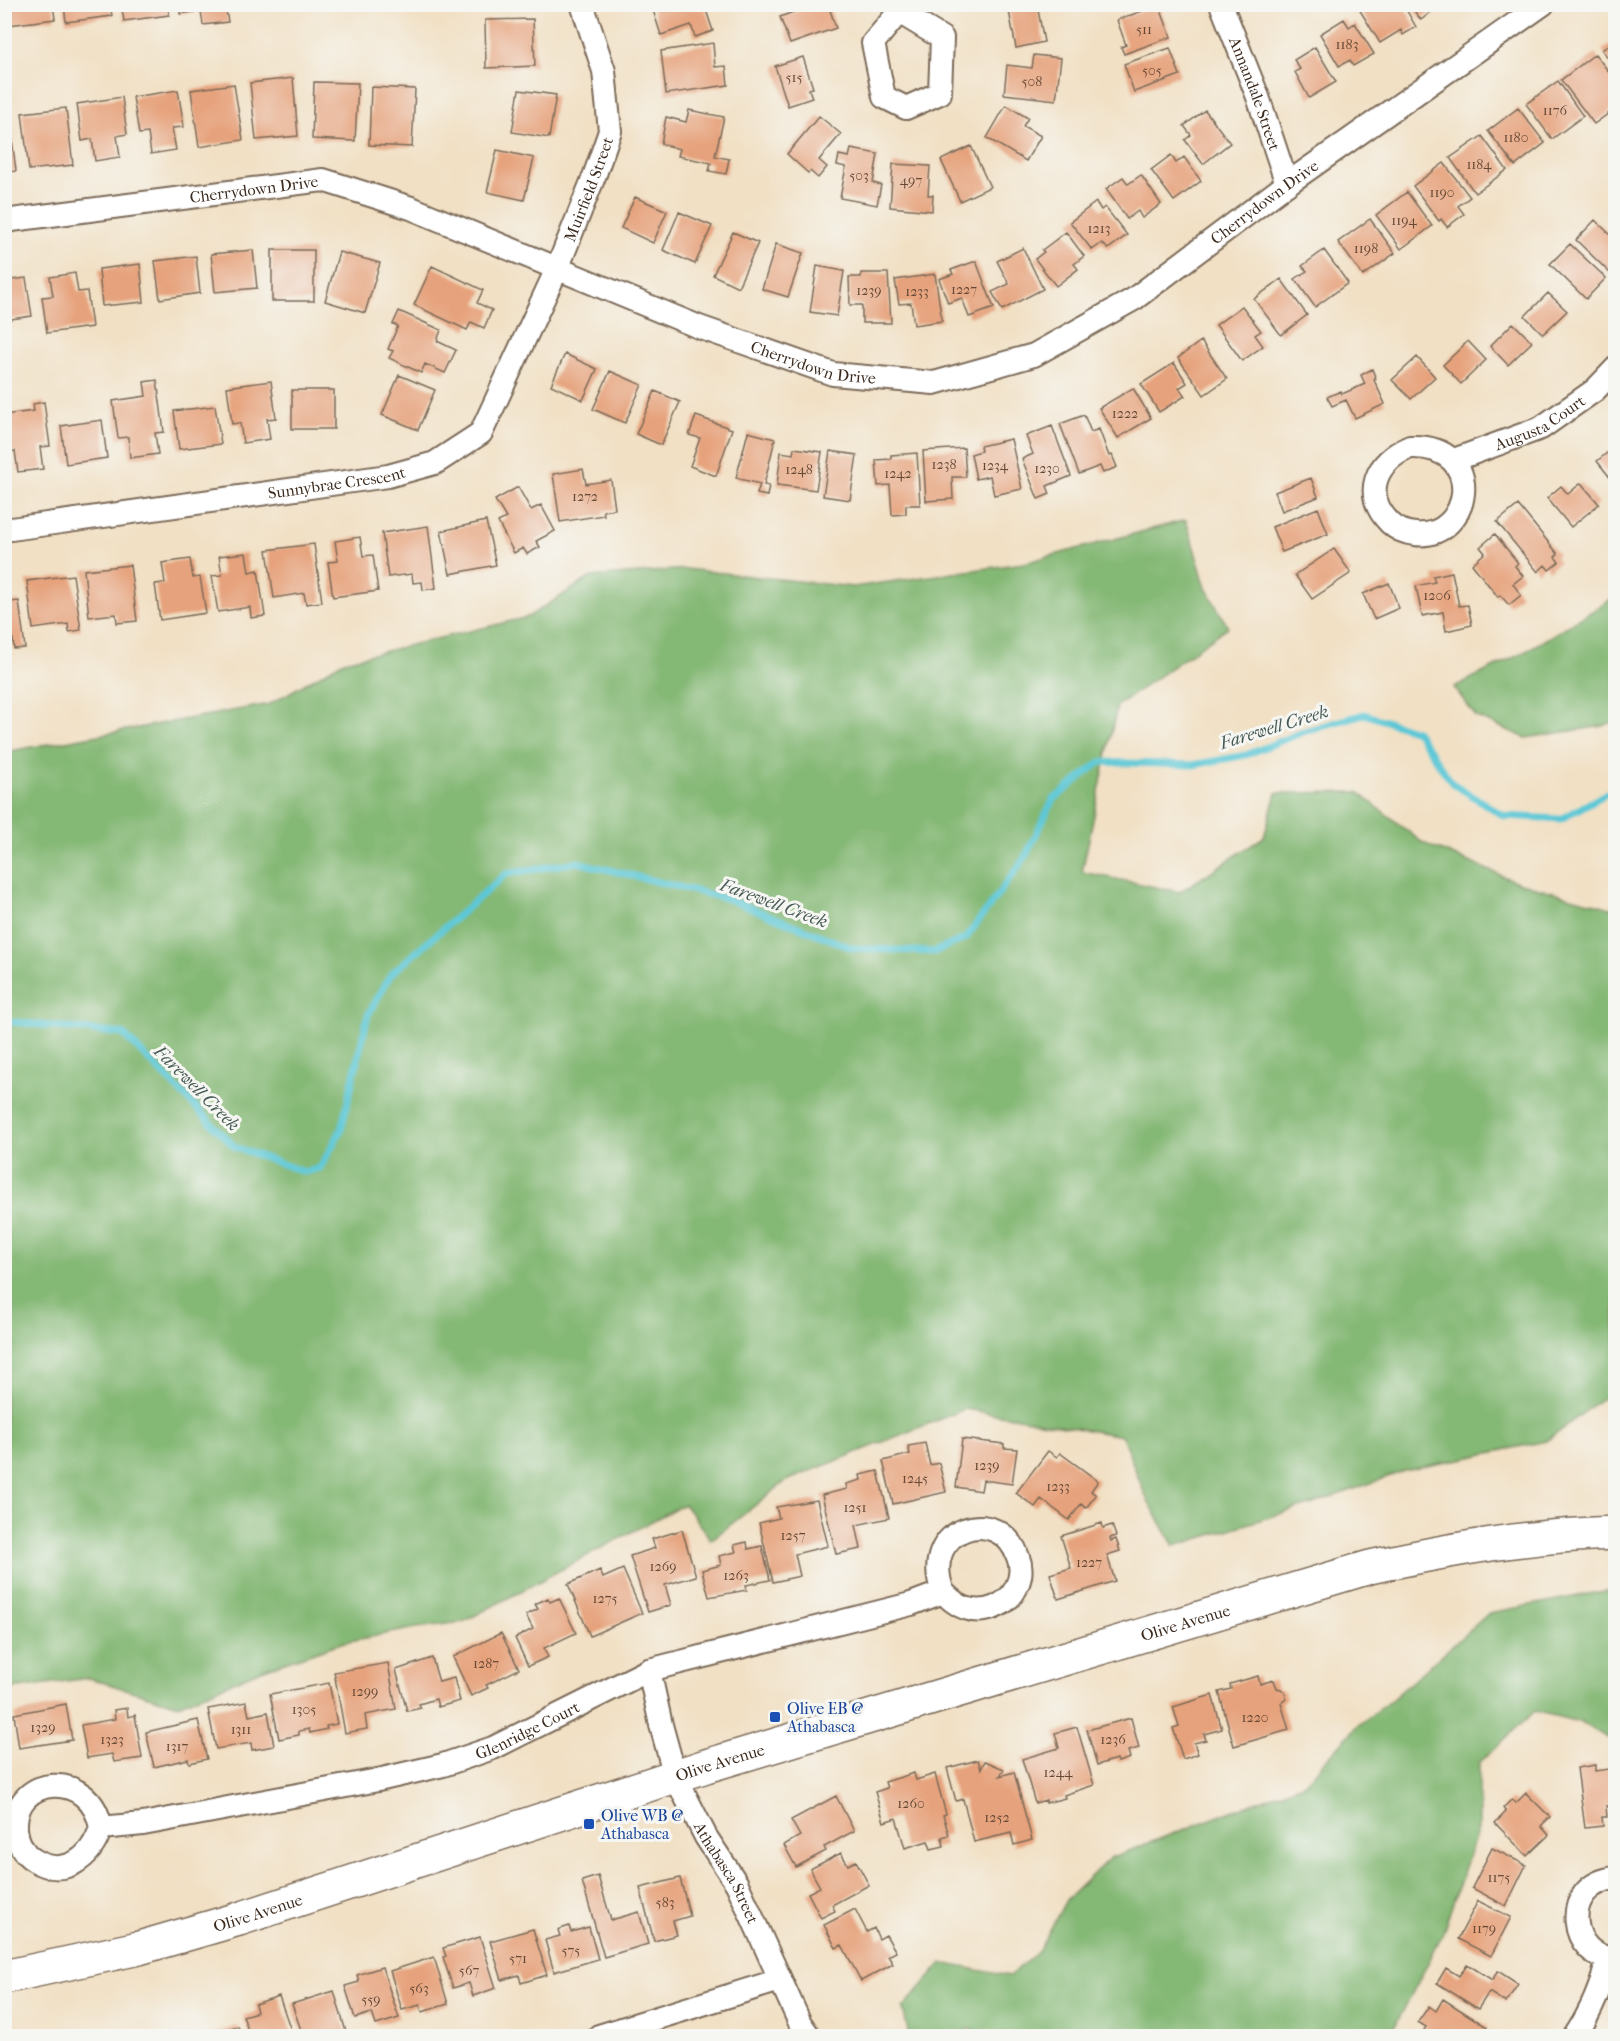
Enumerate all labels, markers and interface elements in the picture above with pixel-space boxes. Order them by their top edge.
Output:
house number: 511 [1136,21,1152,38]
street label: Annandale Street [1225,33,1284,153]
house number: 1183 [1336,36,1358,53]
house number: 505 [1142,62,1162,79]
house number: 515 [785,69,803,86]
house number: 508 [1022,73,1042,90]
house number: 1176 [1543,102,1568,119]
house number: 1180 [1504,129,1528,146]
street label: Muirfield Street [560,134,617,244]
street label: Cherrydown Drive [1207,156,1322,248]
house number: 1184 [1466,156,1492,173]
house number: 503 [849,167,869,184]
street label: Cherrydown Drive [189,172,320,207]
house number: 497 [900,172,922,189]
house number: 1190 [1429,184,1455,201]
house number: 1194 [1391,212,1417,229]
house number: 1213 [1088,220,1110,237]
house number: 1198 [1354,240,1378,257]
house number: 1227 [951,281,977,298]
house number: 1239 [856,282,882,299]
house number: 1233 [905,283,929,300]
street label: Cherrydown Drive [748,337,877,388]
street label: Augusta Court [1491,391,1589,455]
house number: 1222 [1112,405,1138,422]
house number: 1238 [932,456,956,473]
house number: 1234 [982,457,1009,474]
house number: 1230 [1034,460,1060,477]
house number: 1248 [785,461,813,478]
street label: Sunnybrae Crescent [267,463,408,503]
house number: 1242 [884,465,912,482]
house number: 1272 [572,488,598,505]
house number: 1206 [1423,587,1451,604]
water label: Farewell Creek [1216,701,1331,754]
water label: Farewell Creek [716,874,830,933]
water label: Farewell Creek [149,1040,244,1136]
house number: 1239 [974,1457,1000,1474]
house number: 1245 [902,1470,928,1487]
house number: 1233 [1046,1478,1070,1495]
house number: 1251 [843,1499,867,1516]
house number: 1257 [781,1527,806,1544]
house number: 1227 [1076,1554,1102,1571]
house number: 1269 [649,1558,677,1575]
house number: 1263 [723,1567,749,1584]
house number: 1275 [593,1590,618,1607]
street label: Olive Avenue [1139,1600,1232,1645]
house number: 1287 [473,1655,499,1672]
house number: 1299 [352,1683,378,1700]
street label: Glenridge Court [473,1697,583,1763]
place label: Olive EB @ Athabasca [786,1699,863,1736]
house number: 1305 [292,1701,316,1718]
house number: 1220 [1241,1709,1269,1726]
marker: Olive EB @ Athabasca [768,1710,782,1724]
house number: 1329 [30,1719,56,1736]
house number: 1311 [231,1721,251,1738]
house number: 1323 [100,1731,124,1748]
house number: 1236 [1100,1731,1126,1748]
house number: 1317 [166,1738,188,1755]
street label: Olive Avenue [673,1740,767,1785]
house number: 1244 [1044,1764,1073,1781]
house number: 1260 [897,1795,925,1812]
place label: Olive WB @ Athabasca [600,1806,683,1843]
house number: 1252 [984,1809,1010,1826]
marker: Olive WB @ Athabasca [582,1817,596,1831]
street label: Athabasca Street [690,1818,763,1927]
house number: 1175 [1488,1869,1510,1886]
street label: Olive Avenue [211,1890,305,1936]
house number: 583 [656,1894,674,1911]
house number: 1179 [1472,1920,1496,1937]
house number: 575 [562,1942,580,1959]
house number: 571 [509,1950,527,1967]
house number: 567 [459,1962,479,1979]
house number: 563 [409,1980,429,1997]
house number: 559 [361,1991,381,2008]

